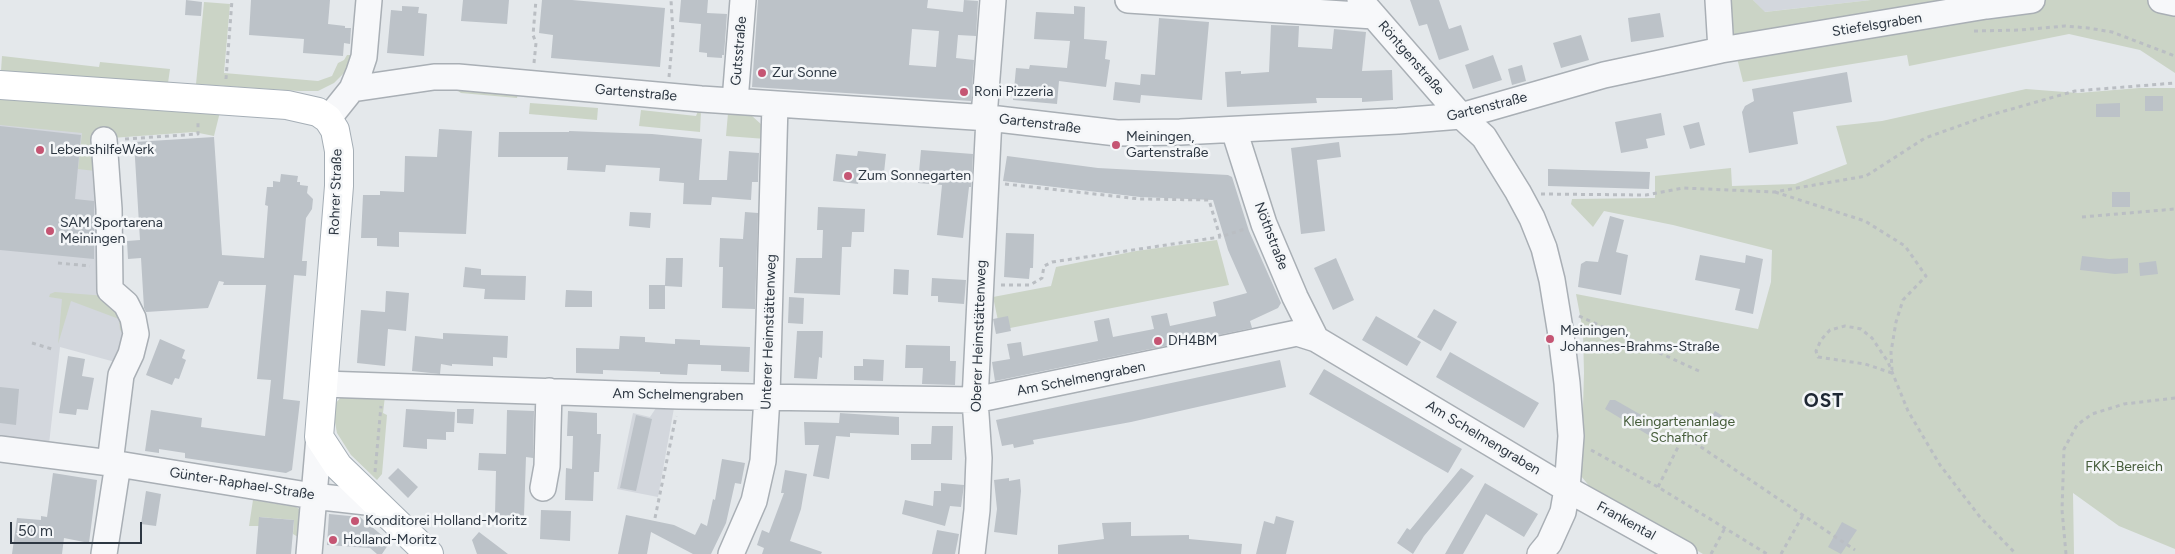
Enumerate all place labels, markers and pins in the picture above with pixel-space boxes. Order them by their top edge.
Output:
place label: Zur Sonne [772,65,837,81]
marker: Zur Sonne [756,67,768,79]
place label: Roni Pizzeria [974,84,1053,100]
marker: Roni Pizzeria [958,86,970,98]
place label: Meiningen, Gartenstraße [1126,129,1208,162]
marker: Meiningen, Gartenstraße [1110,139,1122,151]
place label: LebenshilfeWerk [50,142,154,158]
marker: LebenshilfeWerk [34,144,46,156]
place label: Zum Sonnegarten [858,168,971,184]
marker: Zum Sonnegarten [842,170,854,182]
place label: SAM Sportarena Meiningen [60,215,163,248]
marker: SAM Sportarena Meiningen [44,225,56,237]
place label: Meiningen, Johannes-Brahms-Straße [1560,323,1720,356]
place label: DH4BM [1168,333,1217,349]
marker: Meiningen, Johannes-Brahms-Straße [1544,333,1556,345]
marker: DH4BM [1152,335,1164,347]
place label: Konditorei Holland-Moritz [365,513,527,529]
marker: Konditorei Holland-Moritz [349,515,361,527]
place label: Holland-Moritz [343,532,437,548]
marker: Holland-Moritz [327,534,339,546]

